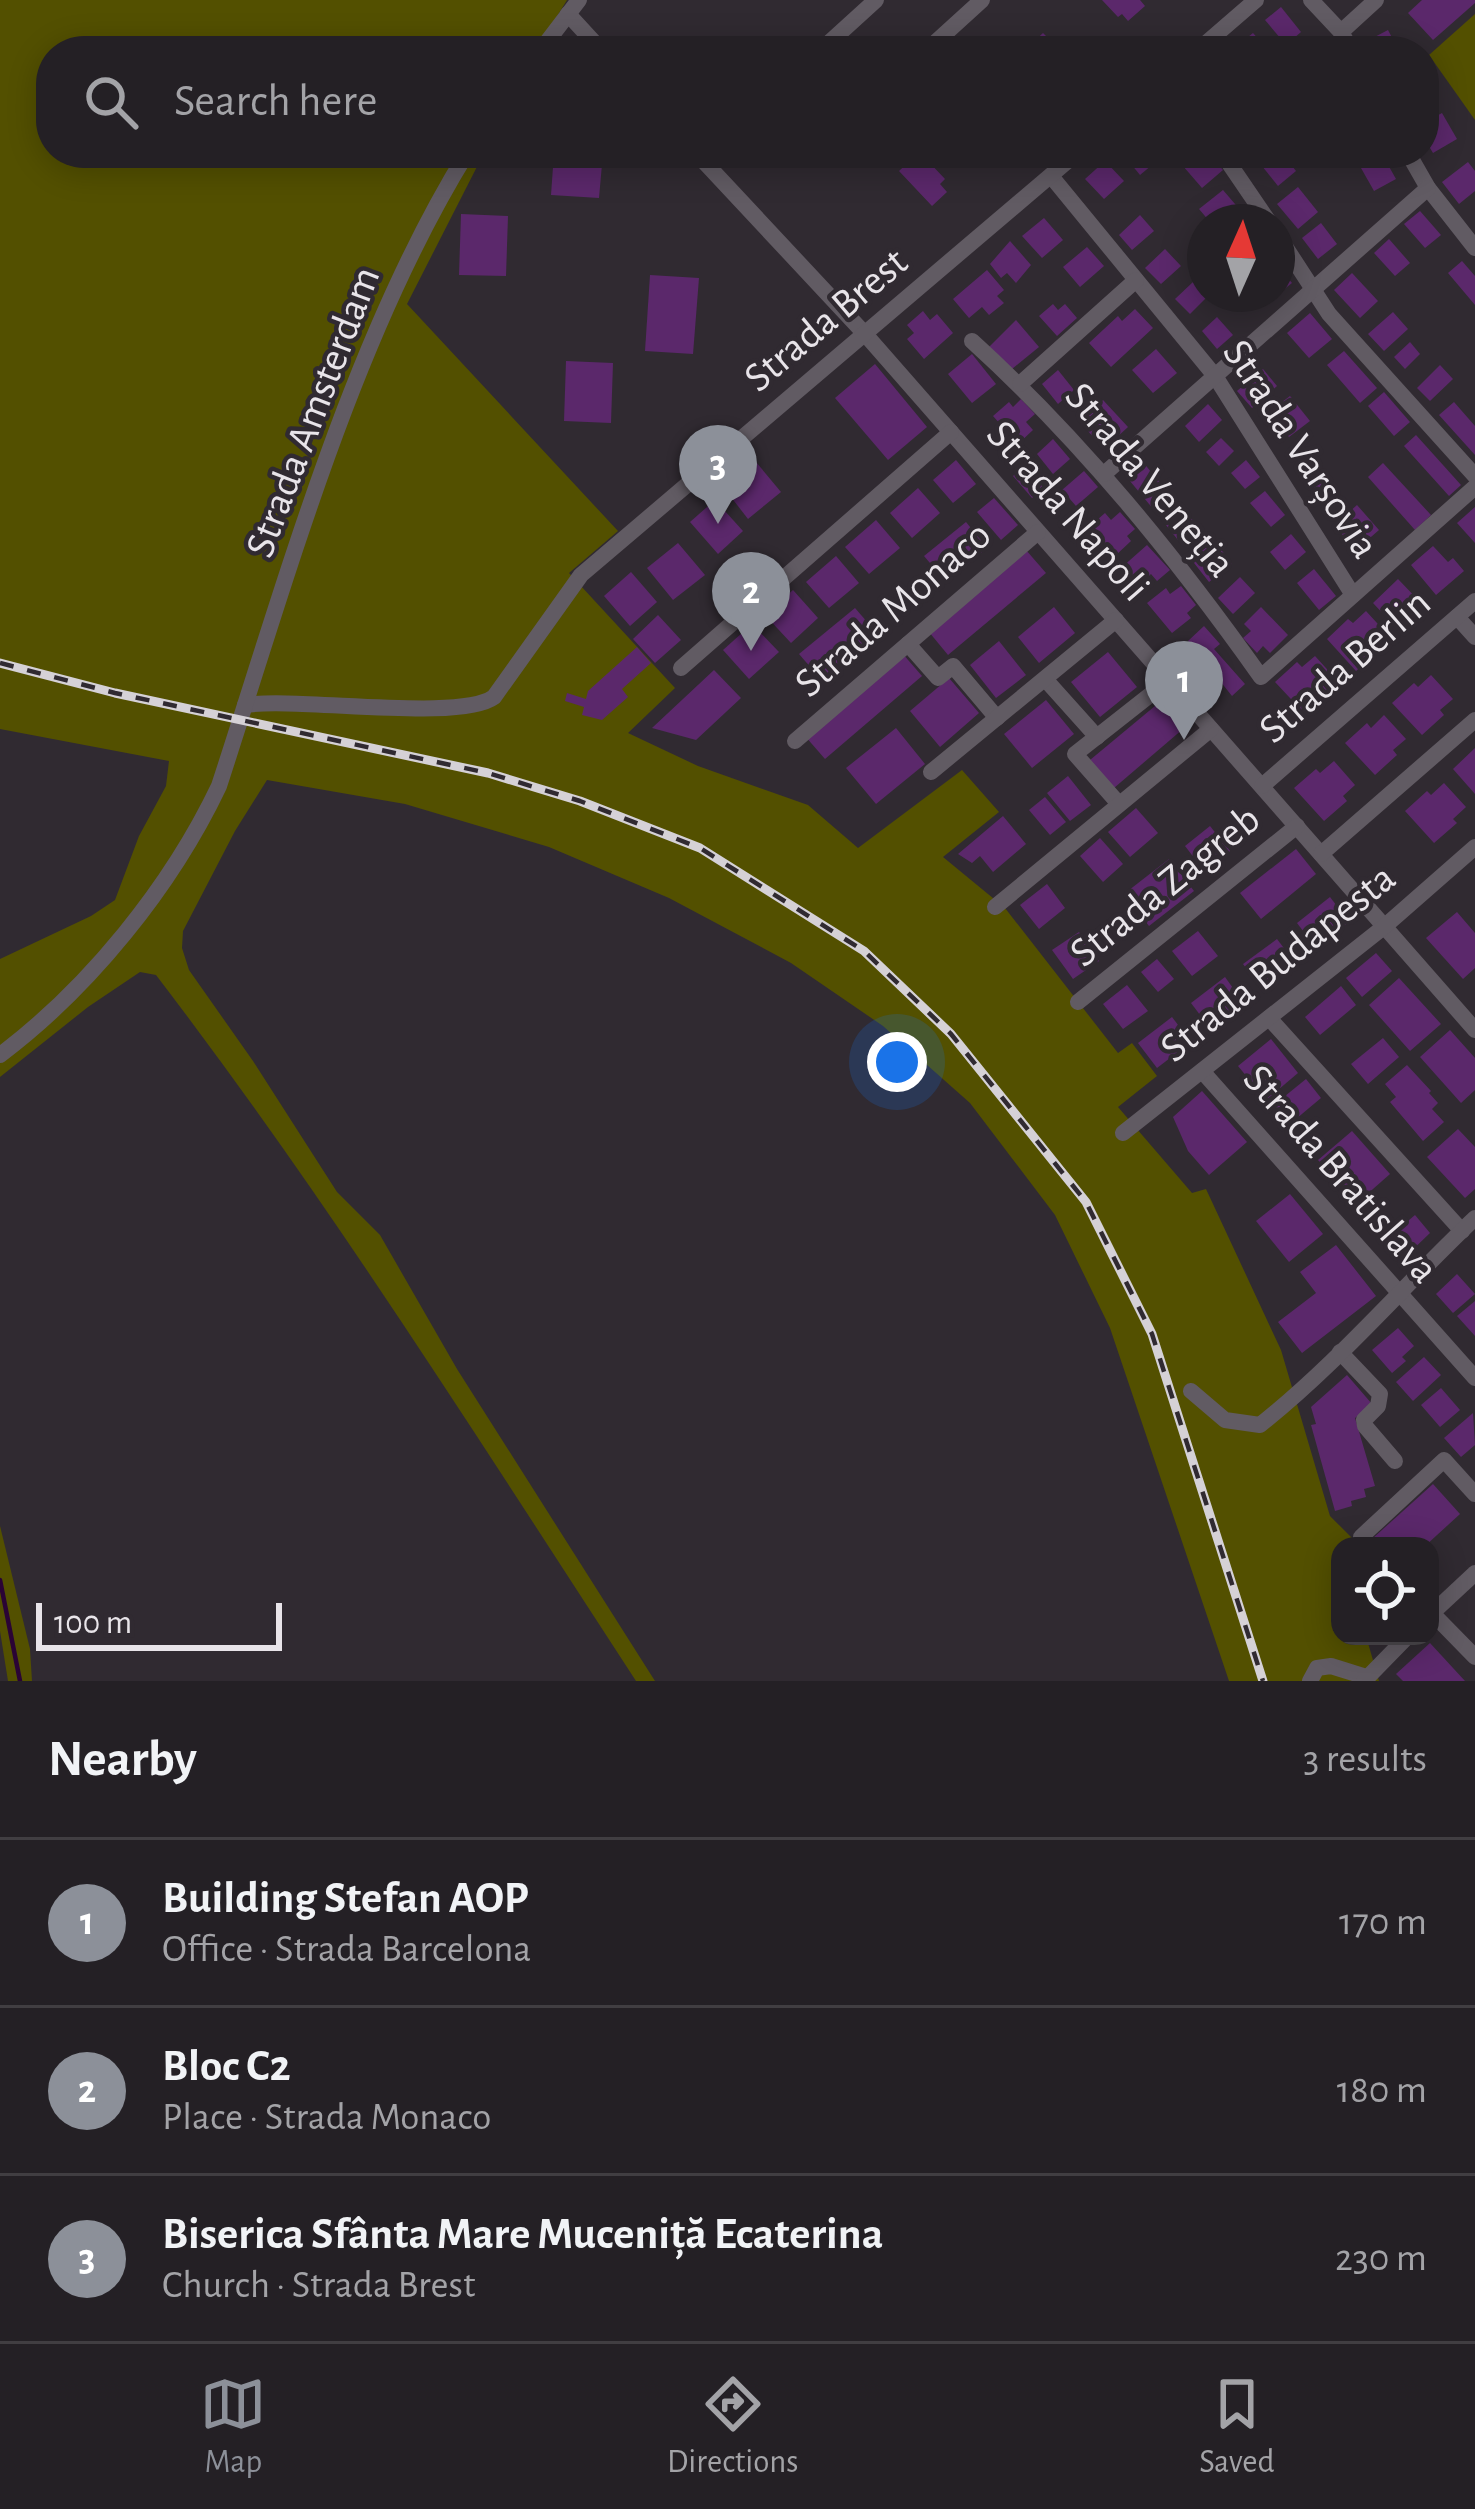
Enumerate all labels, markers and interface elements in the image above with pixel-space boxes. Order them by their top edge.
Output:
search box [36,36,1439,168]
icon: search [78,69,144,135]
text: Search here [174,79,377,124]
north arrow [1187,204,1295,312]
street label: Strada Brest [737,240,915,400]
street label: Strada Amsterdam [238,261,388,563]
street label: Strada Varșovia [1213,332,1387,567]
street label: Strada Veneția [1056,375,1243,586]
street label: Strada Napoli [979,413,1157,609]
pin: 3 [679,425,757,524]
street label: Strada Monaco [787,513,999,705]
pin: 2 [712,552,790,651]
street label: Strada Berlin [1252,581,1438,751]
pin: 1 [1145,641,1223,740]
street label: Strada Zagreb [1062,797,1268,975]
street label: Strada Budapesta [1153,856,1403,1070]
your location [867,1032,927,1092]
street label: Strada Bratislava [1235,1057,1447,1291]
map controls [1331,1537,1439,1645]
button: locate [1331,1537,1439,1645]
scale bar [36,1597,282,1650]
text: 100 m [54,1607,132,1640]
text: Nearby [48,1734,197,1785]
text: 3 results [1303,1740,1427,1779]
text: Building Stefan AOP [162,1876,529,1921]
text: 1 [80,1903,94,1942]
text: 170 m [1339,1903,1427,1942]
text: Office · Strada Barcelona [162,1930,531,1969]
text: Bloc C2 [162,2044,291,2089]
text: 2 [78,2071,96,2110]
text: 180 m [1337,2071,1427,2110]
text: Place · Strada Monaco [162,2098,491,2137]
text: Biserica Sfânta Mare Muceniță Ecaterina [162,2212,883,2257]
text: 3 [79,2239,95,2278]
text: 230 m [1335,2239,1427,2278]
text: Church · Strada Brest [162,2266,475,2305]
tab: Map [200,2371,266,2483]
tab: Directions [667,2371,798,2483]
tab: Saved [1199,2371,1275,2483]

